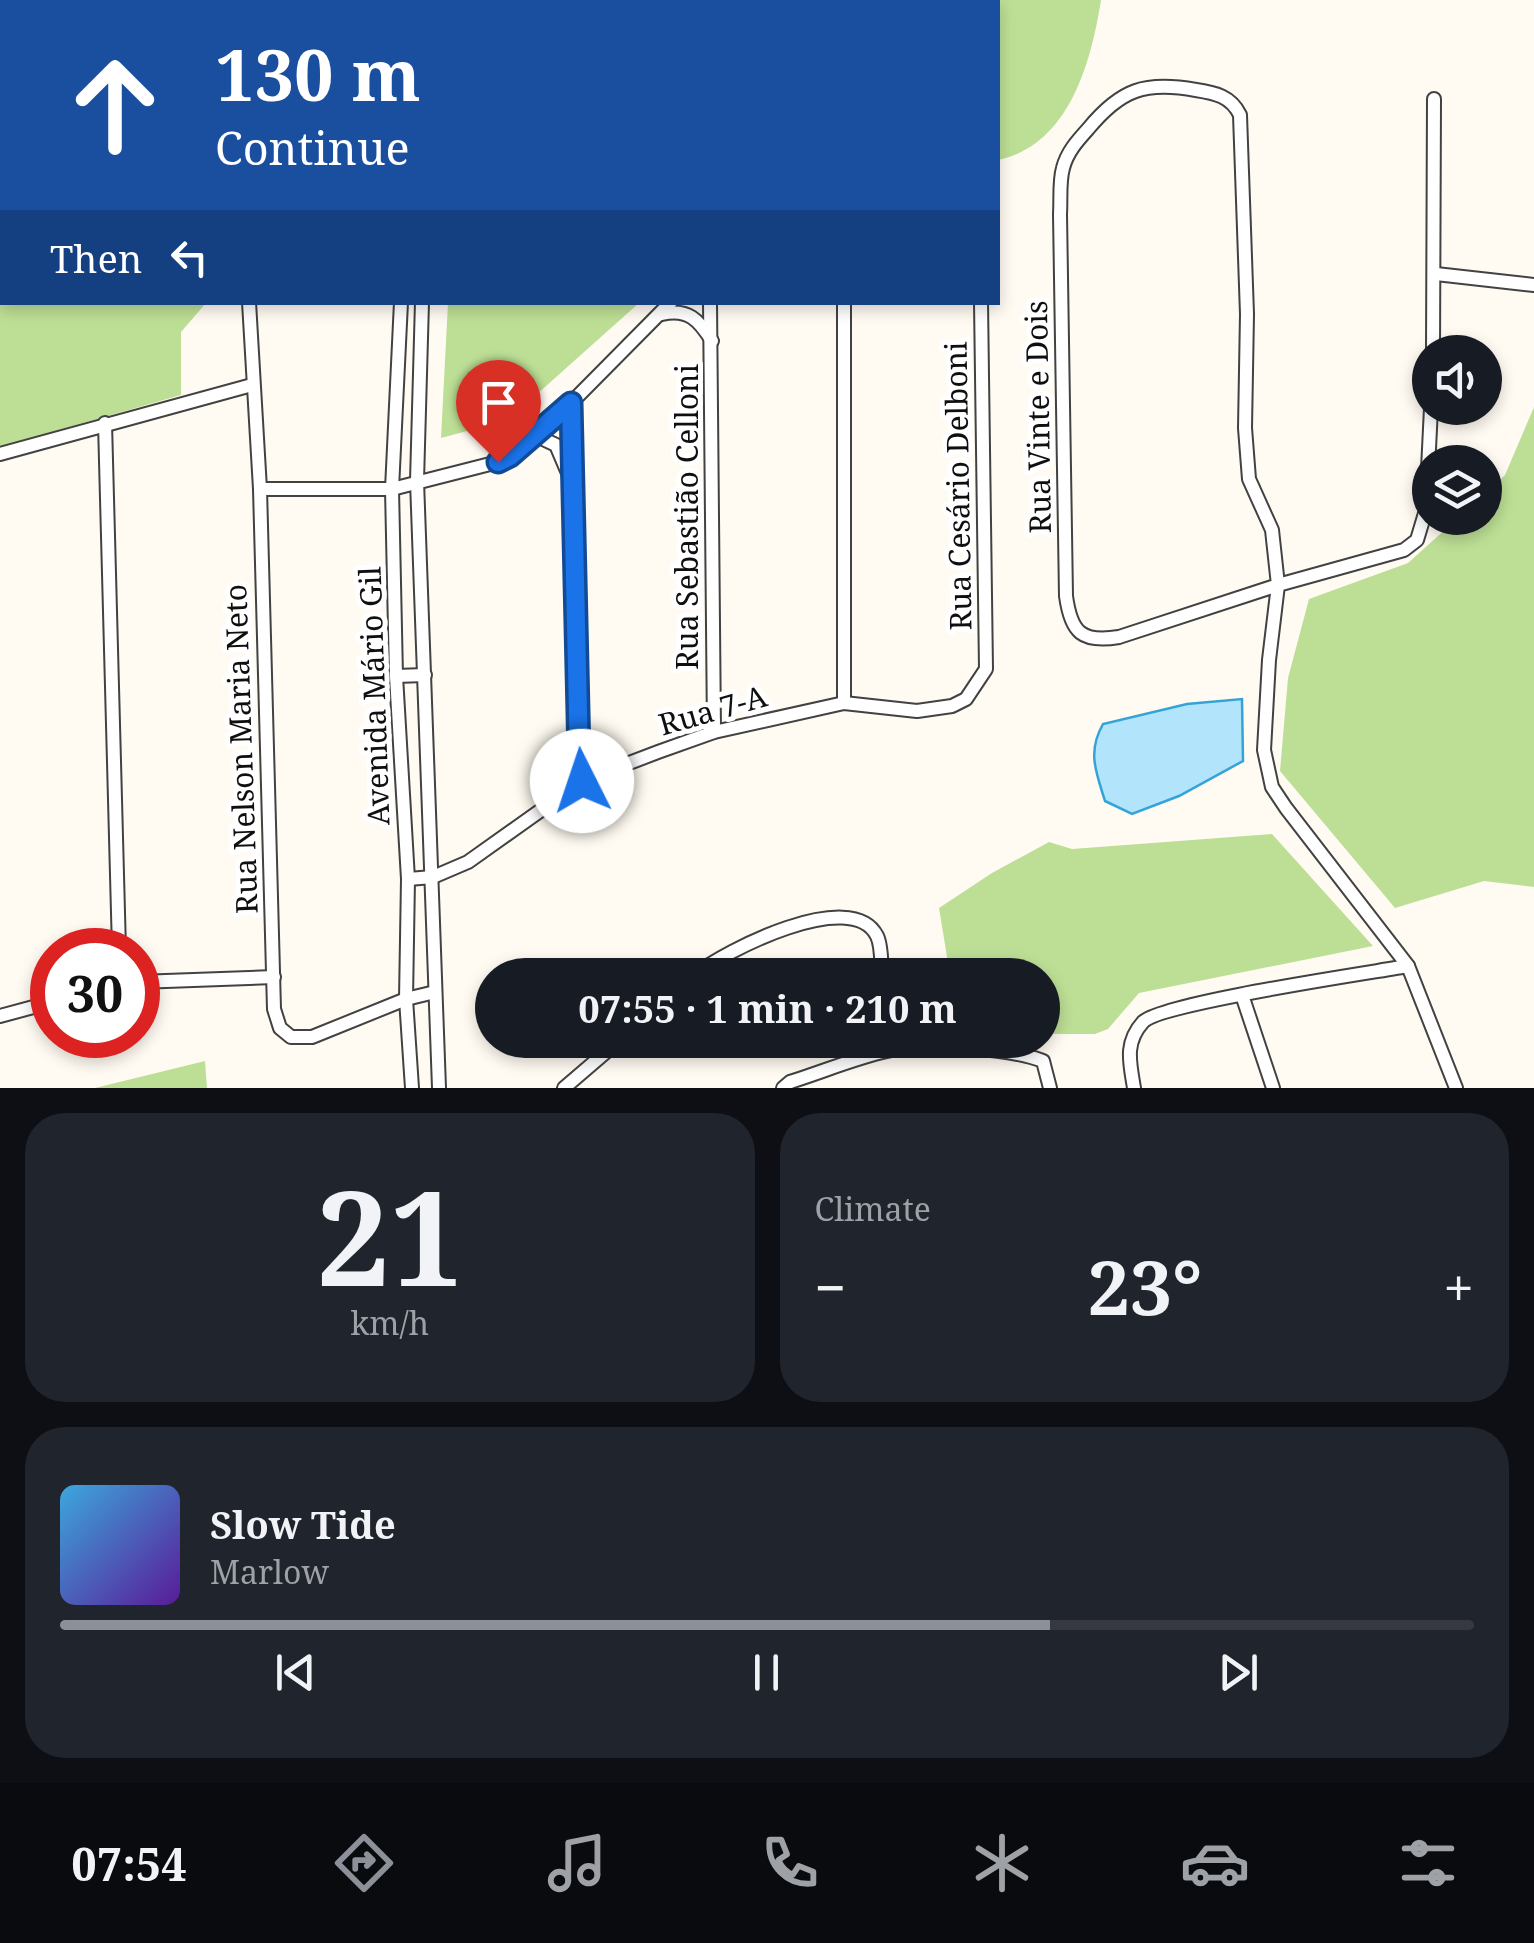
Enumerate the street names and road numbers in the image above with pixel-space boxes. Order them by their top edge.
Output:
street label: Rua Vinte e Dois [1015,300,1060,534]
street label: Rua Cesário Delboni [934,341,981,631]
street label: Rua Sebastião Celloni [666,364,707,670]
street label: Avenida Mário Gil [348,566,399,826]
street label: Rua Nelson Maria Neto [214,583,267,915]
street label: Rua 7-A [654,674,772,745]

